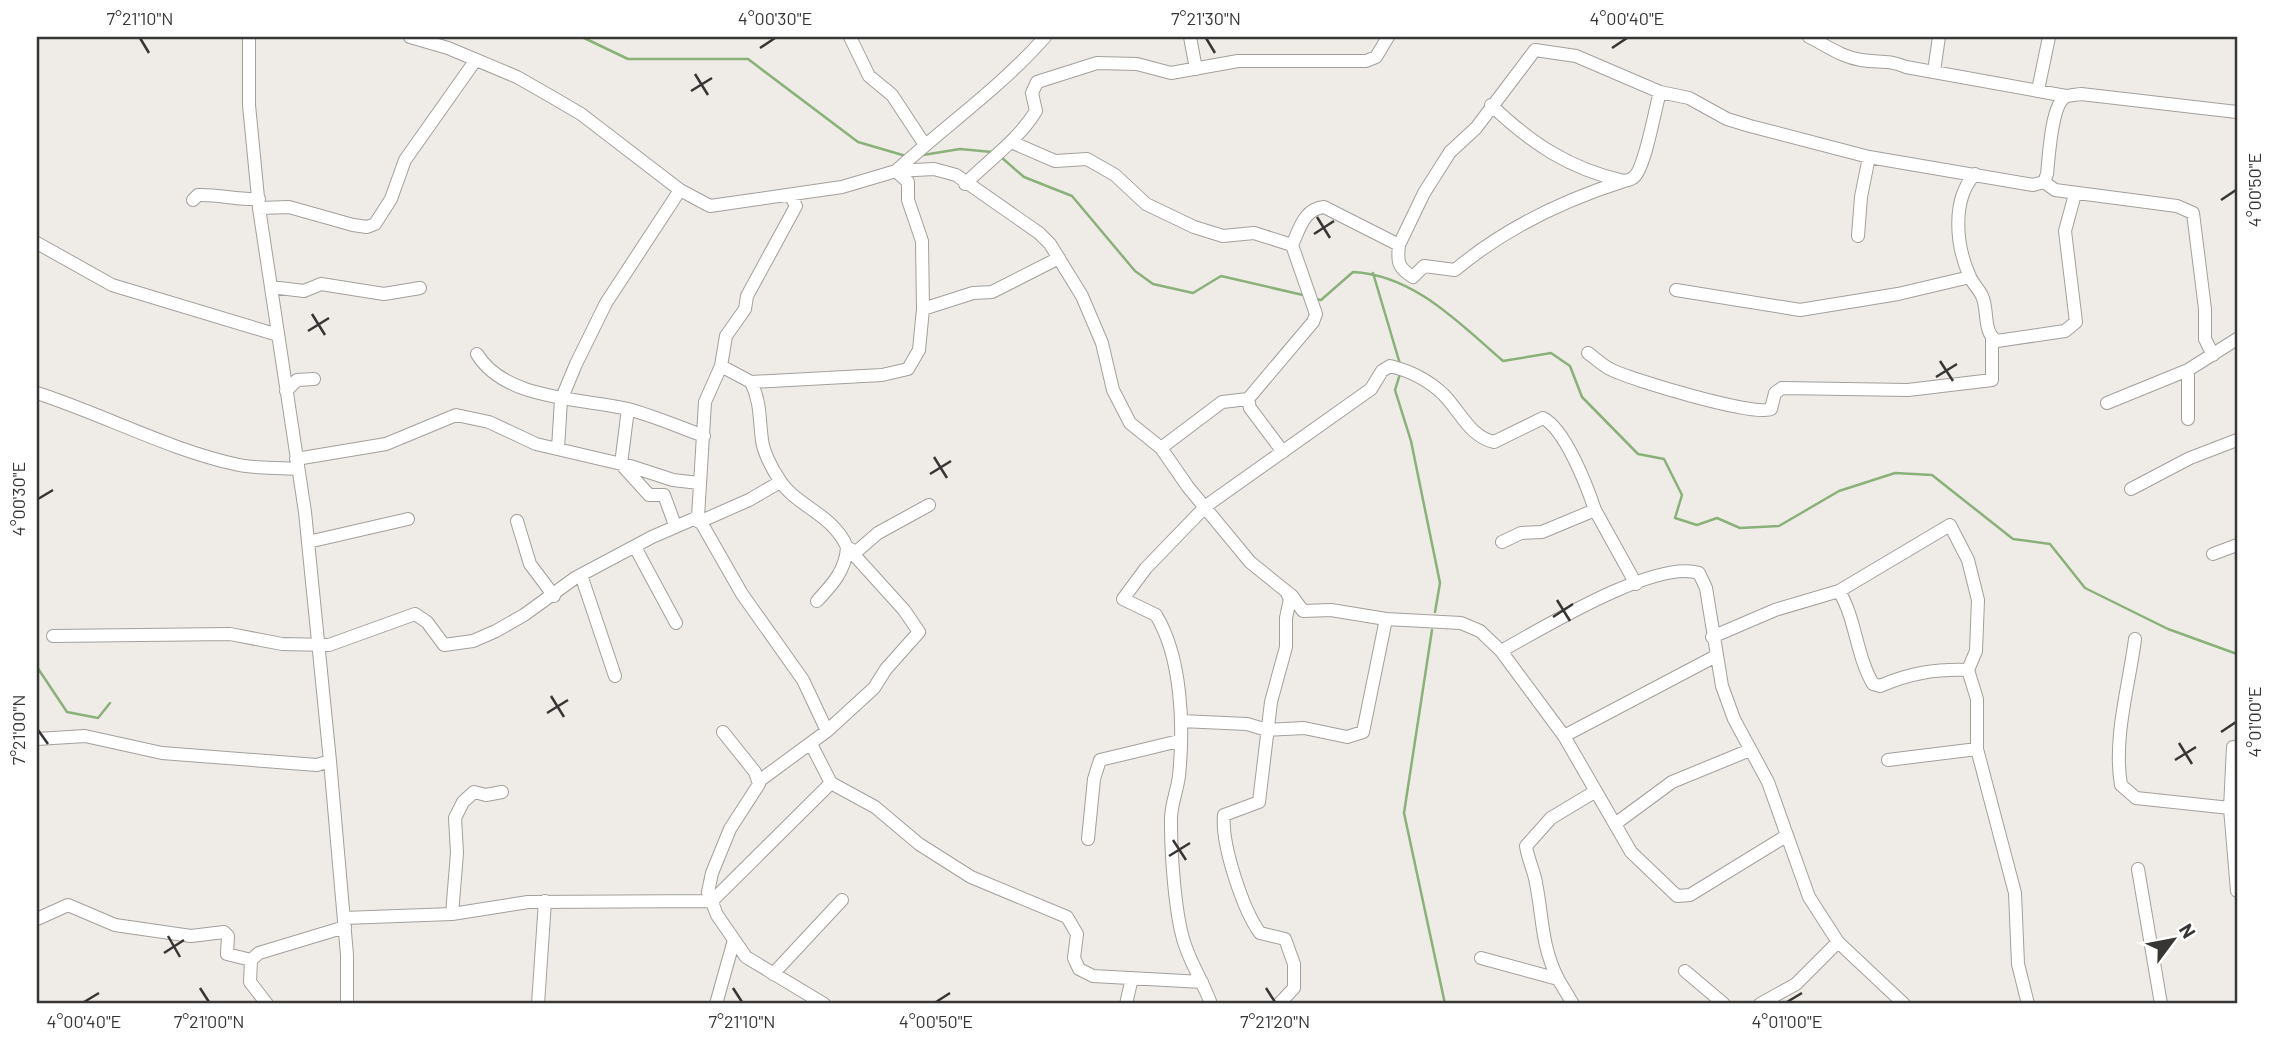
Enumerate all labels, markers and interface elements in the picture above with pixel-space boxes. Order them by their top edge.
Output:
text: 7°21'10"N [107,7,173,29]
text: 4°00'30"E [738,7,812,29]
text: 7°21'30"N [1171,7,1241,29]
text: 4°00'40"E [1589,7,1665,29]
text: 4°00'50"E [2243,153,2265,227]
text: 4°00'30"E [7,462,29,536]
text: 4°01'00"E [2243,686,2265,758]
text: 7°21'00"N [7,695,29,765]
north arrow [2138,904,2208,974]
text: N [2175,919,2201,942]
text: 4°00'40"E [46,1010,122,1032]
text: 7°21'00"N [174,1010,244,1032]
text: 7°21'10"N [709,1010,775,1032]
text: 4°00'50"E [899,1010,973,1032]
text: 7°21'20"N [1240,1010,1310,1032]
text: 4°01'00"E [1751,1010,1823,1032]

